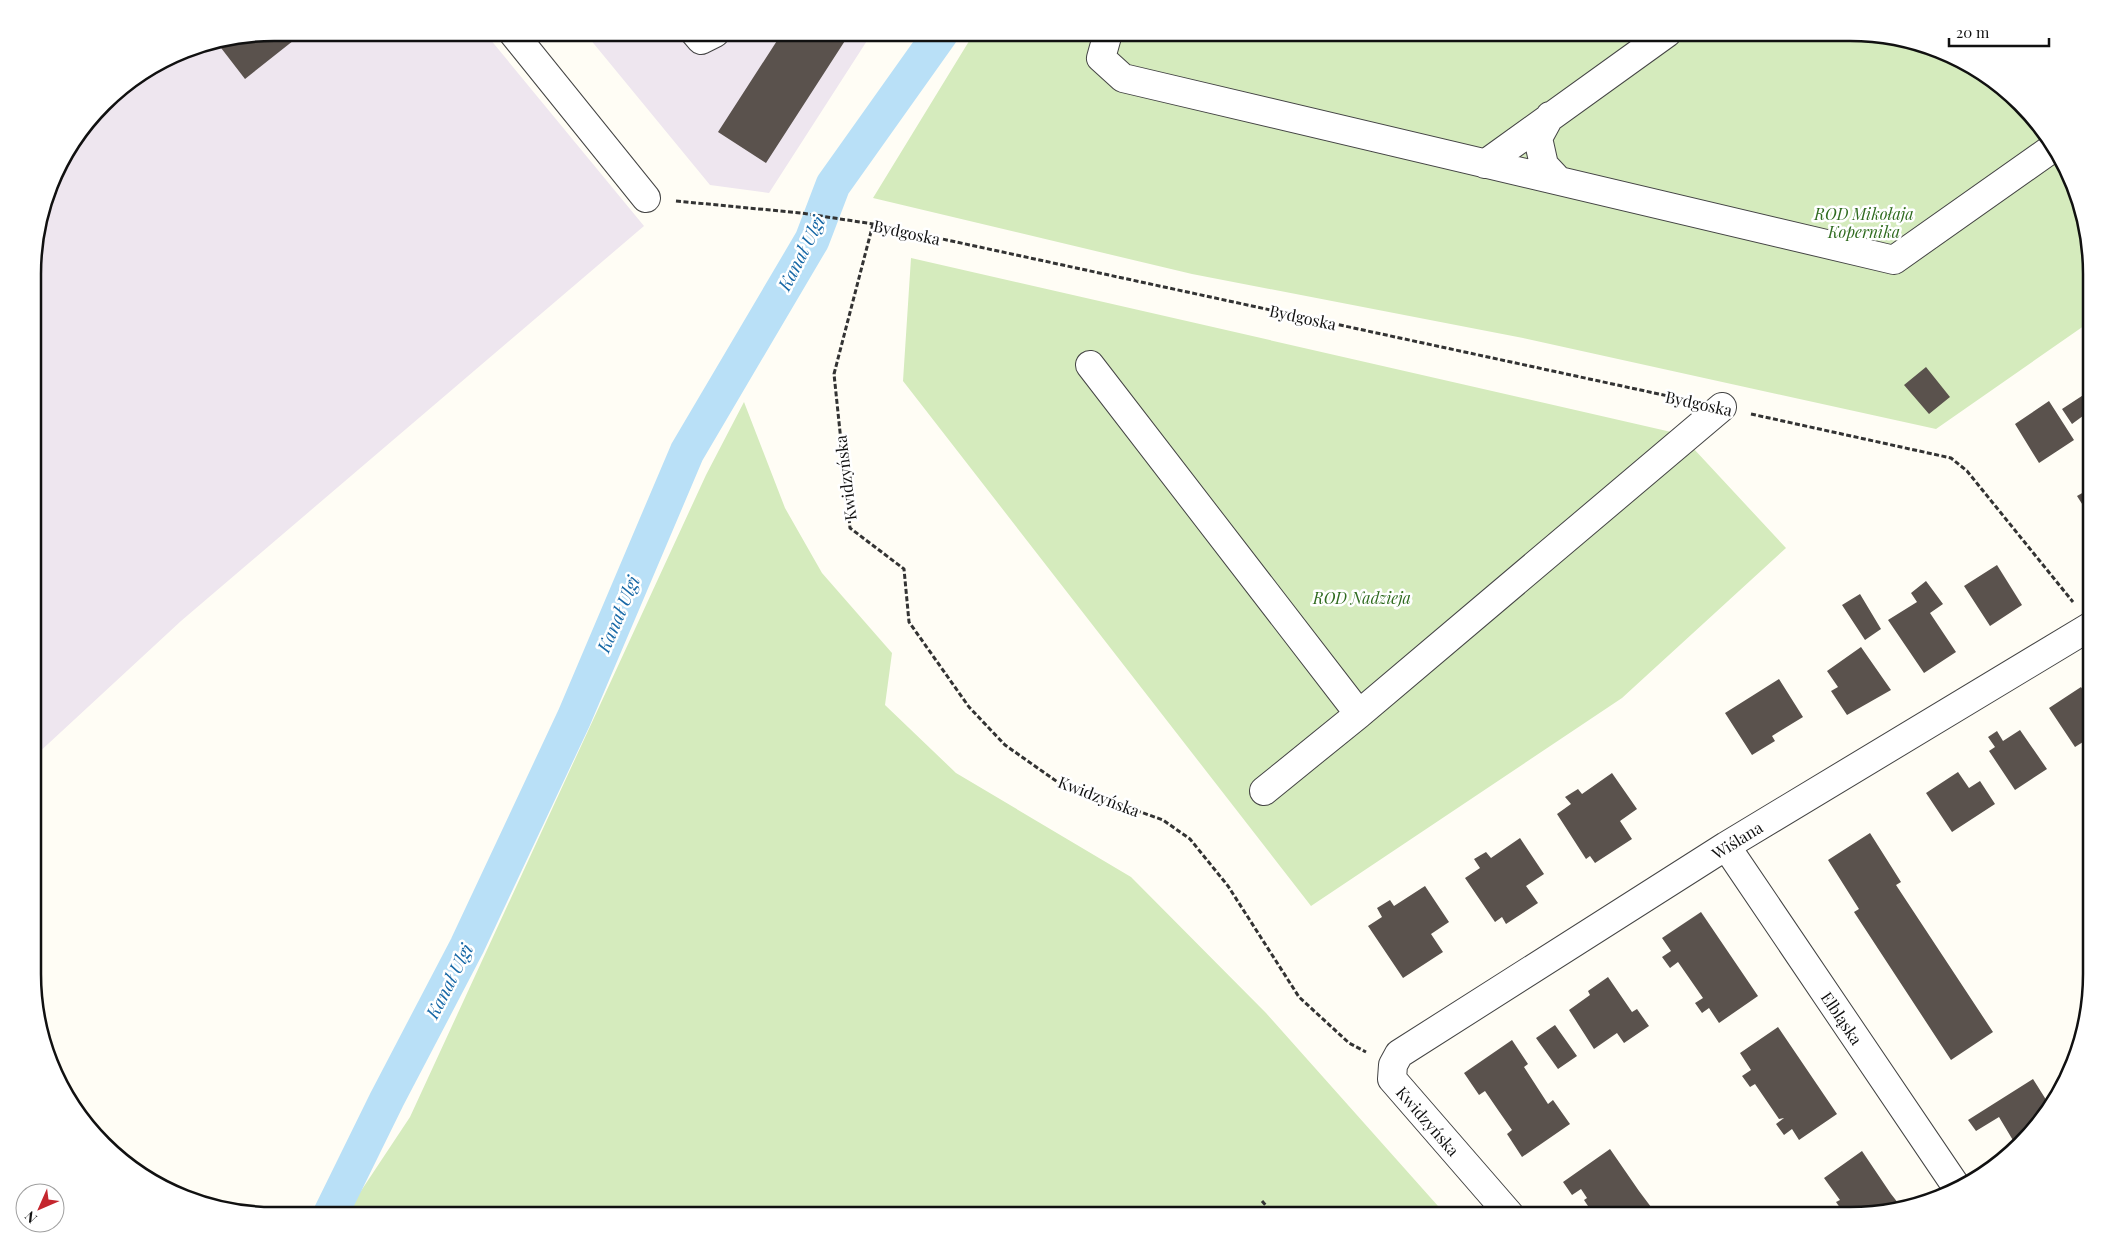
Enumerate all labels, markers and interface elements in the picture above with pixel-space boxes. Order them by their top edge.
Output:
scale bar [1949,15,2049,47]
text: 20 m [1956,22,1990,42]
park label: ROD Mikołaja Kopernika [1813,203,1914,242]
water label: Kanał Ulgi [771,211,830,295]
street label: Bydgoska [872,215,942,249]
street label: Bydgoska [1268,300,1338,334]
street label: Bydgoska [1664,386,1734,420]
street label: Kwidzyńska [829,434,861,522]
water label: Kanał Ulgi [591,571,645,657]
park label: ROD Nadzieja [1312,587,1411,608]
street label: Kwidzyńska [1055,771,1143,821]
street label: Wiślana [1707,816,1766,864]
water label: Kanał Ulgi [419,939,478,1023]
street label: Elbląska [1817,987,1867,1049]
street label: Kwidzyńska [1392,1082,1464,1160]
north arrow [15,1183,65,1233]
text: N [20,1207,41,1228]

